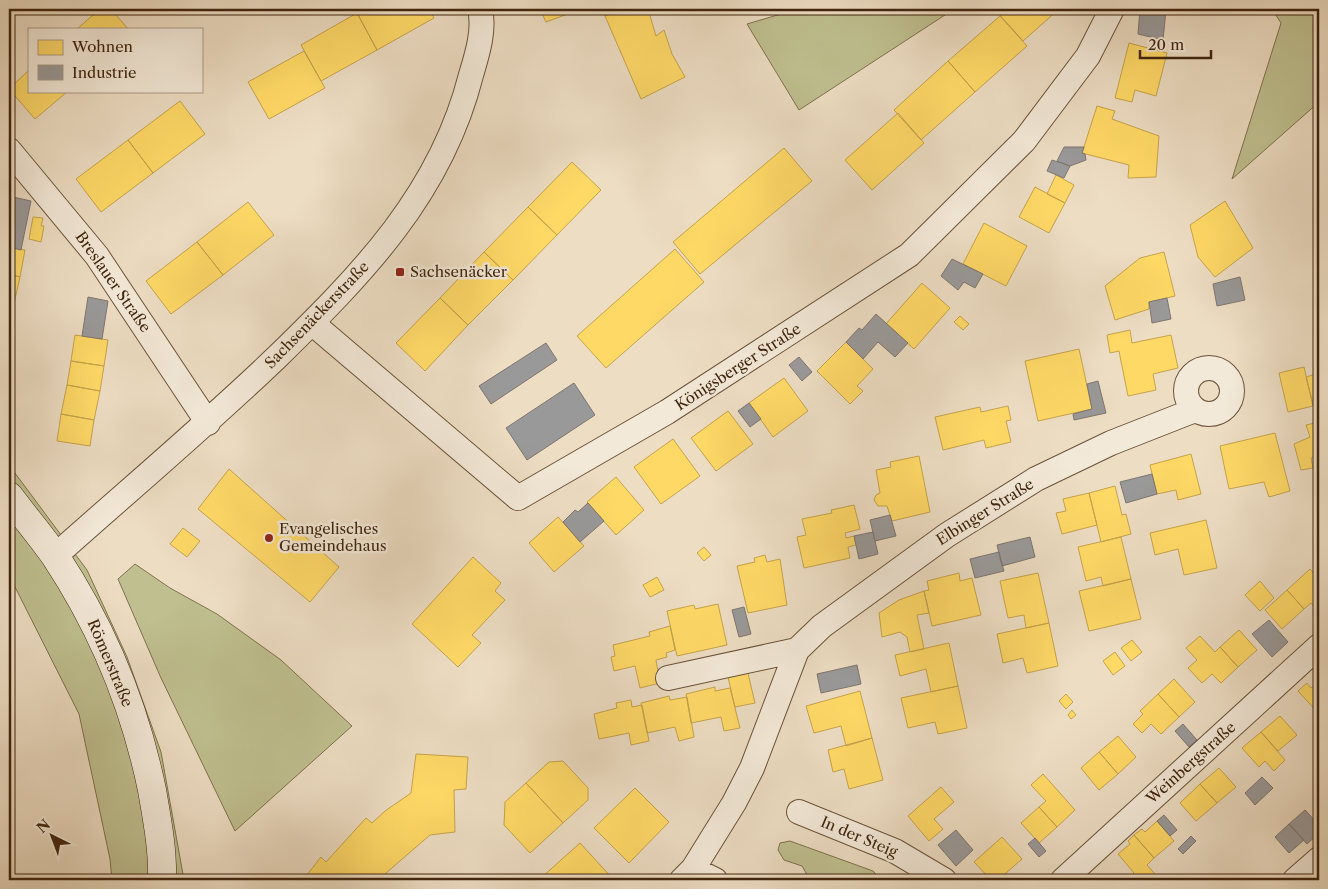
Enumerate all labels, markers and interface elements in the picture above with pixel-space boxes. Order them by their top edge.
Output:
legend [28,28,202,92]
scale bar [1140,28,1212,60]
text: 20 m [1148,35,1184,54]
text: Wohnen [71,37,134,56]
text: Industrie [72,63,136,82]
street label: Breslauer Straße [72,228,155,336]
street label: Sachsenäckerstraße [261,257,373,372]
place label: Sachsenäcker [410,262,508,281]
marker: Sachsenäcker [394,266,406,278]
street label: Königsberger Straße [671,319,804,414]
street label: Elbinger Straße [932,474,1037,549]
place label: Evangelisches Gemeindehaus [279,519,386,555]
marker: Evangelisches Gemeindehaus [263,532,275,544]
street label: Römerstraße [83,616,137,710]
street label: Weinbergstraße [1141,717,1239,808]
north arrow [28,812,78,862]
street label: In der Steig [818,812,901,861]
text: N [33,816,54,837]

